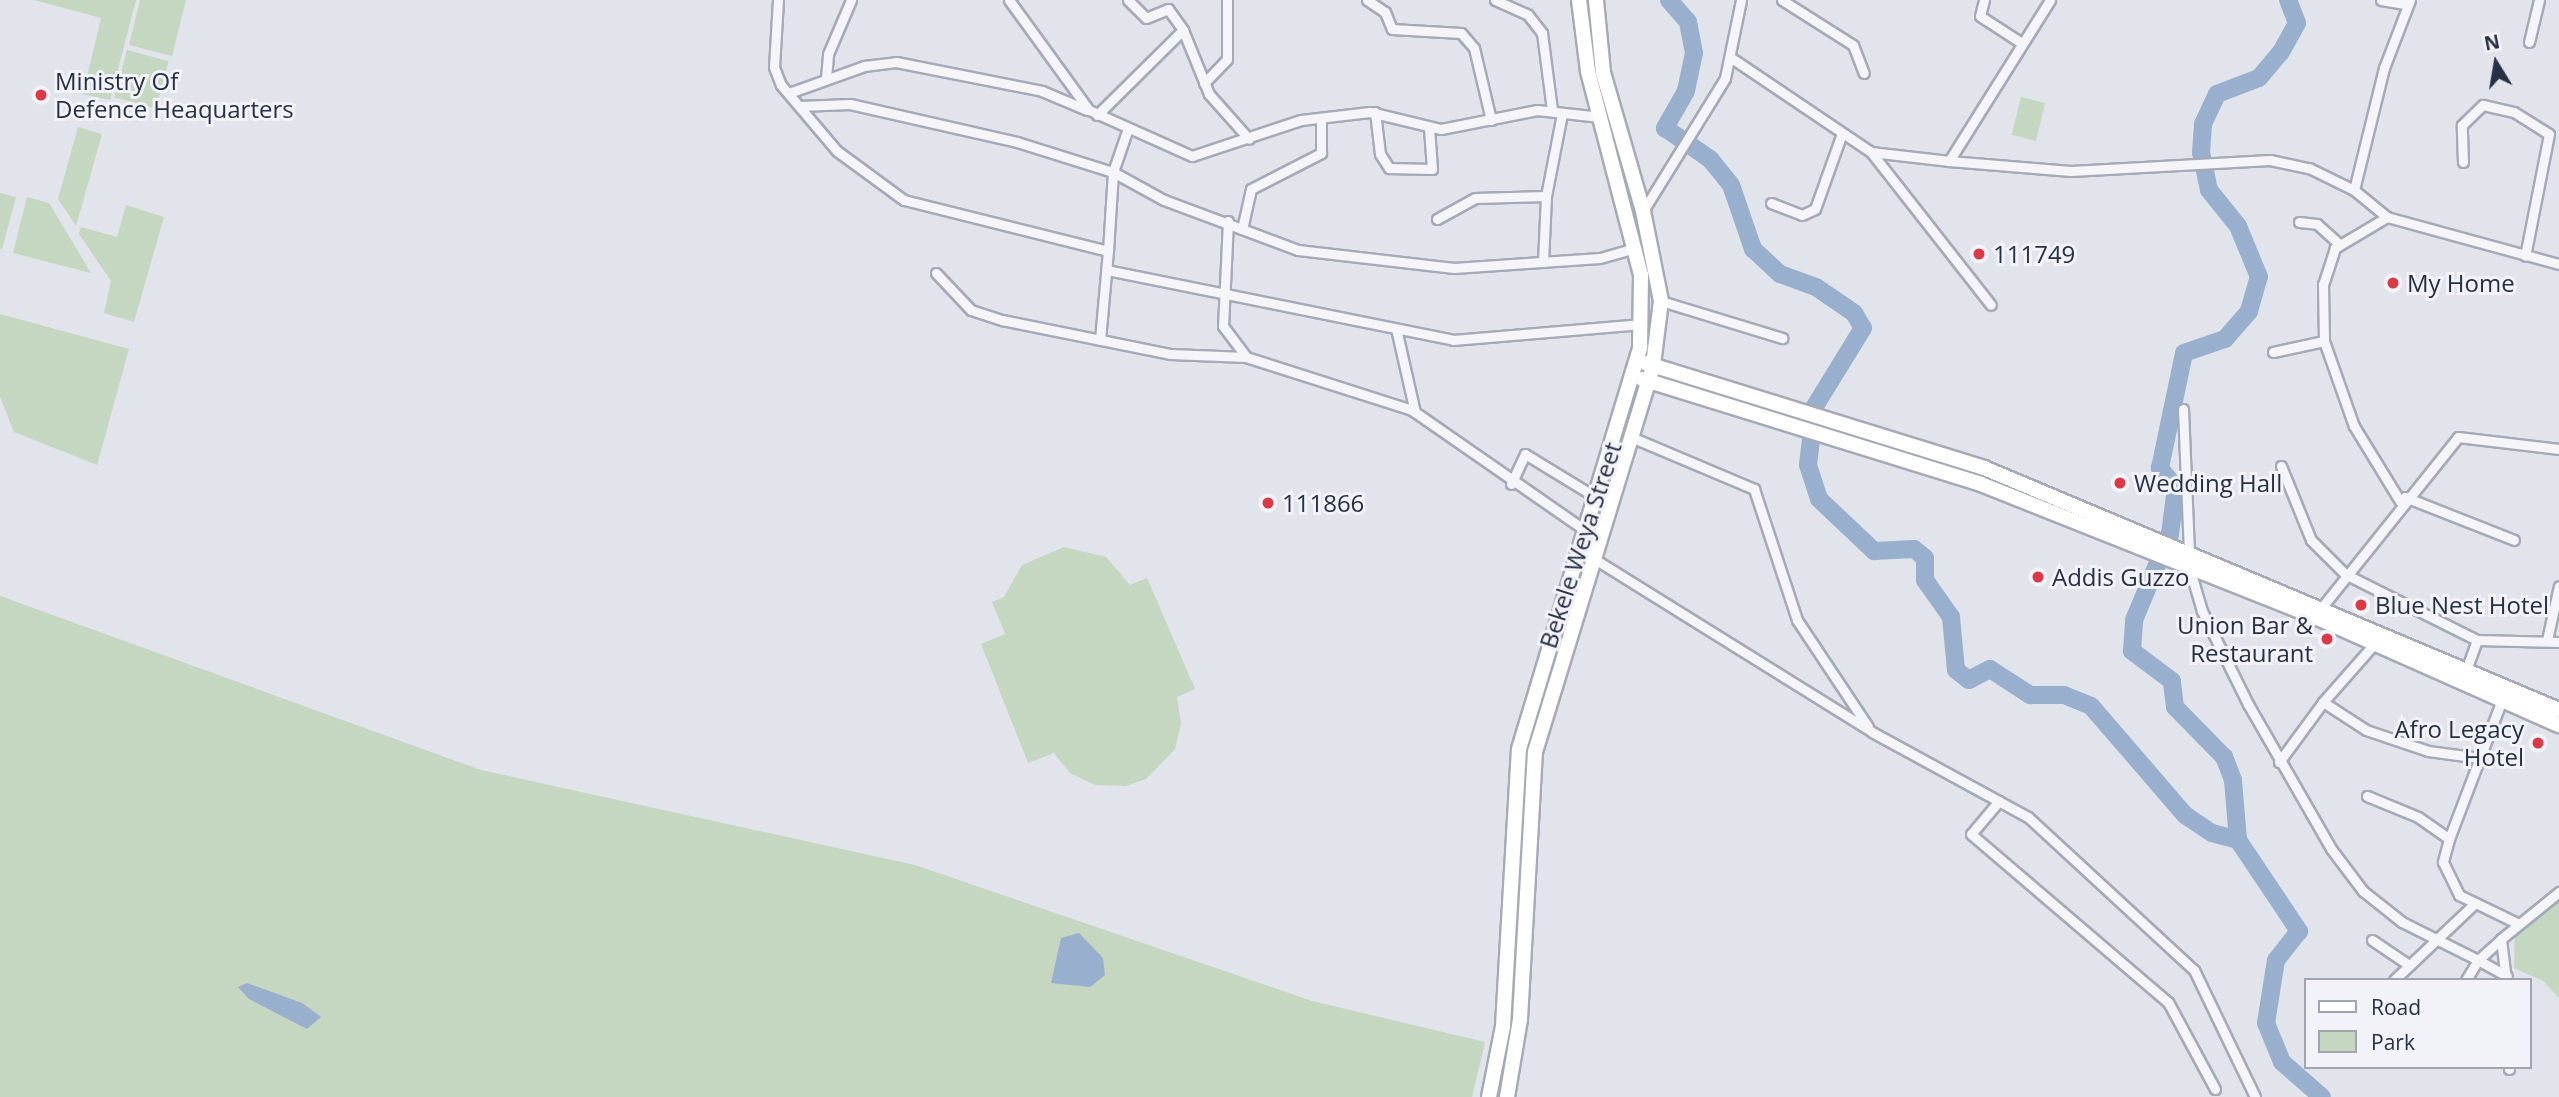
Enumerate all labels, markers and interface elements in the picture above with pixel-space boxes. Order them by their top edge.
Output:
north arrow [2461,28,2531,98]
text: N [2482,28,2502,57]
place label: Ministry Of Defence Heaquarters [55,67,294,123]
marker: Ministry Of Defence Heaquarters [33,87,49,103]
place label: 111749 [1993,240,2075,268]
marker: 111749 [1971,246,1987,262]
place label: My Home [2407,269,2515,297]
marker: My Home [2385,275,2401,291]
street label: Bekele Weya Street [1533,438,1627,652]
place label: Wedding Hall [2134,469,2282,497]
marker: Wedding Hall [2112,475,2128,491]
place label: 111866 [1282,489,1364,517]
marker: 111866 [1260,495,1276,511]
place label: Addis Guzzo [2052,563,2189,591]
marker: Addis Guzzo [2030,569,2046,585]
place label: Blue Nest Hotel [2375,591,2549,619]
marker: Blue Nest Hotel [2353,597,2369,613]
place label: Union Bar & Restaurant [2177,611,2313,667]
marker: Union Bar & Restaurant [2319,631,2335,647]
place label: Afro Legacy Hotel [2394,715,2524,771]
marker: Afro Legacy Hotel [2530,735,2546,751]
legend [2304,978,2531,1069]
text: Road [2371,993,2421,1021]
text: Park [2371,1028,2415,1056]

